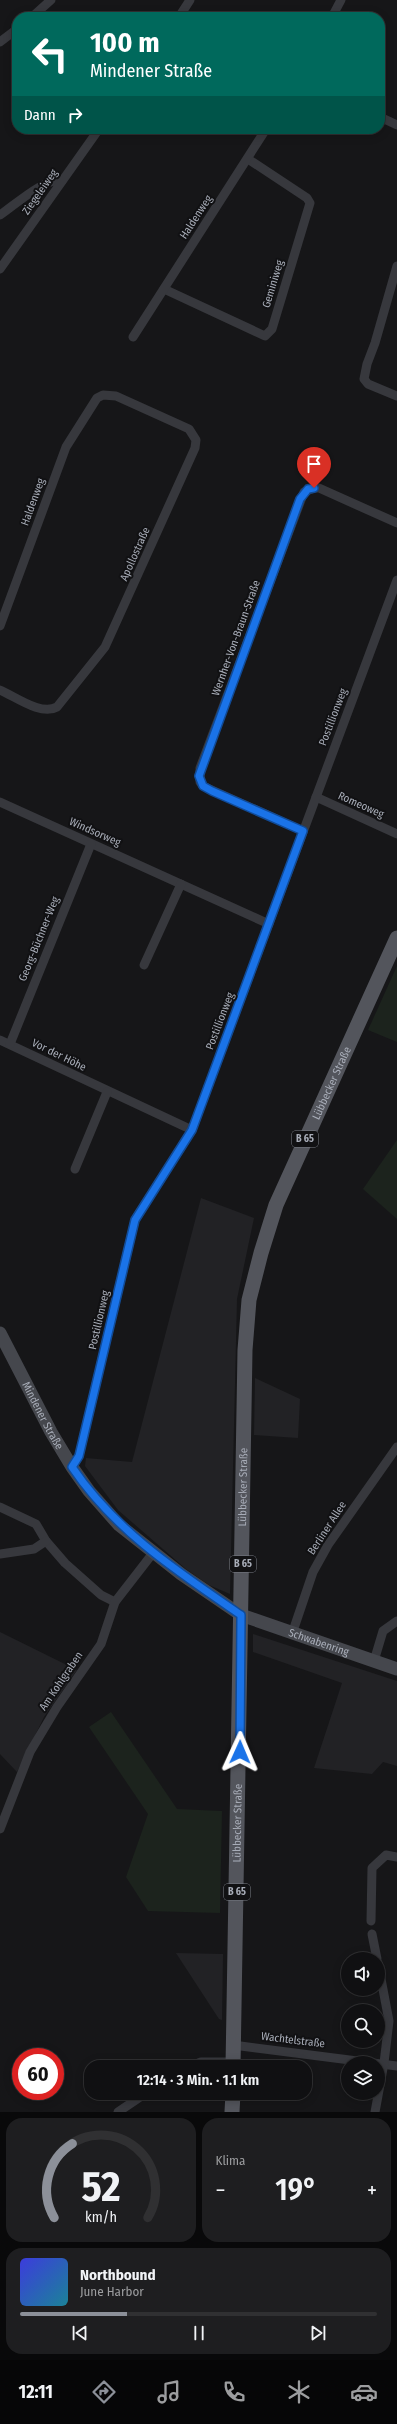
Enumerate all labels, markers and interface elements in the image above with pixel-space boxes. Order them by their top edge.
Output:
text: 100 m [90,26,160,59]
icon: left [24,28,76,80]
text: Mindener Straße [90,60,212,82]
icon: right [64,104,86,126]
text: Dann [24,106,56,124]
street label: Ziegeleiweg [20,166,61,217]
street label: Haldenweg [177,192,215,241]
street label: Geminiweg [260,258,287,310]
pin [297,447,331,488]
icon: arrive [303,453,325,475]
street label: Haldenweg [18,476,48,528]
street label: Apollostraße [117,525,153,583]
street label: Wernher-Von-Braun-Straße [209,578,263,698]
street label: Postillionweg [316,686,350,747]
street label: Romeoweg [336,789,387,821]
street label: Windsorweg [67,815,123,849]
street label: Georg-Büchner-Weg [16,894,62,983]
street label: Postillionweg [203,990,237,1051]
street label: Vor der Höhe [30,1036,88,1074]
street label: Lübbecker Straße [309,1045,353,1121]
road number: B 65 [292,1131,318,1147]
street label: Postillionweg [86,1288,112,1351]
street label: Mindener Straße [20,1379,66,1452]
street label: Lübbecker Straße [236,1448,250,1526]
street label: Berliner Allee [305,1499,349,1557]
road number: B 65 [230,1556,256,1572]
street label: Schwabenring [287,1625,352,1659]
street label: Am Kohlgraben [37,1649,85,1713]
position arrow [219,1731,261,1773]
street label: Lübbecker Straße [230,1784,244,1862]
road number: B 65 [224,1884,250,1900]
map controls [341,1952,385,2100]
button: sound [341,1952,385,1996]
button: search [341,2004,385,2048]
street label: Wachtelstraße [260,2030,326,2050]
speed limit sign: 60 [12,2048,64,2100]
button: layers [341,2056,385,2100]
text: 12:14 · 3 Min. · 1.1 km [137,2071,259,2089]
text: Klima [216,2153,245,2168]
text: 52 [81,2162,120,2212]
text: 19° [275,2172,317,2208]
text: − [216,2177,225,2204]
text: + [367,2177,377,2204]
text: km/h [85,2209,117,2226]
text: Northbound [80,2266,156,2284]
text: June Harbor [80,2284,144,2299]
icon: previous [69,2322,91,2344]
icon: pause [188,2322,210,2344]
icon: next [307,2322,329,2344]
icon: directions [90,2378,118,2406]
icon: music [155,2378,183,2406]
icon: phone [220,2378,248,2406]
icon: climate [285,2378,313,2406]
icon: car [350,2378,378,2406]
text: 12:11 [19,2381,53,2403]

